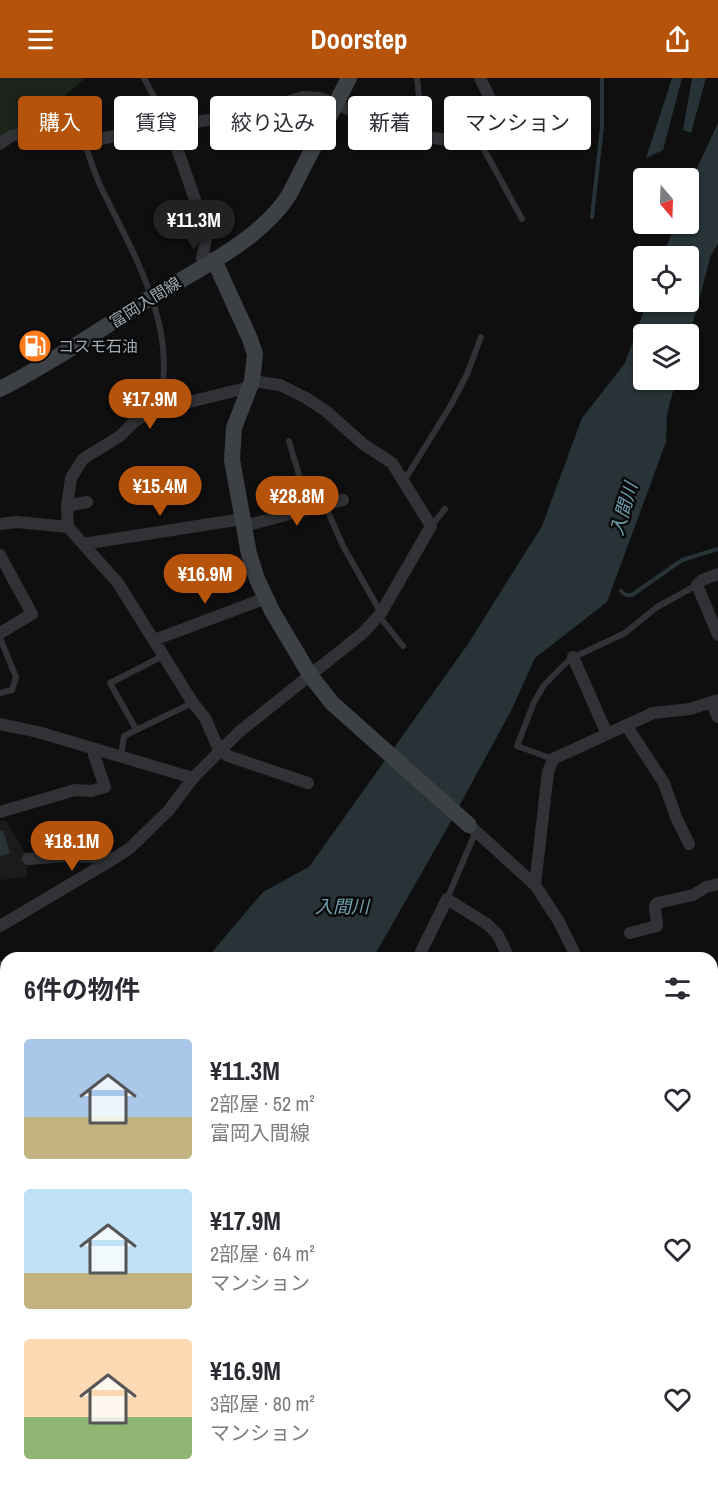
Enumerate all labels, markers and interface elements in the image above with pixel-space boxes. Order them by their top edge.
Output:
text: Doorstep [310,21,408,57]
icon: menu [24,23,57,56]
icon: share [661,23,694,56]
chip: 購入 [18,96,102,150]
chip: 賃貸 [114,96,198,150]
chip: 絞り込み [210,96,336,150]
chip: 新着 [348,96,432,150]
chip: マンション [444,96,591,150]
north arrow [633,168,699,234]
map controls [633,168,699,390]
pin: ¥11.3M [145,200,243,251]
text: ¥11.3M [167,206,221,233]
button: locate [633,246,699,312]
street label: 富岡入間線 [105,271,185,333]
button: layers [633,324,699,390]
fuel station icon: コスモ石油 [17,328,53,364]
place label: コスモ石油 [58,335,138,357]
pin: ¥17.9M [101,379,199,430]
text: ¥17.9M [123,385,177,412]
pin: ¥15.4M [111,466,209,517]
text: ¥15.4M [133,472,187,499]
pin: ¥28.8M [248,476,346,527]
water label: 入間川 [604,478,644,538]
text: ¥28.8M [270,482,324,509]
pin: ¥16.9M [156,554,254,605]
text: ¥16.9M [178,560,232,587]
pin: ¥18.1M [23,821,121,872]
text: ¥18.1M [45,827,99,854]
water label: 入間川 [315,894,371,919]
text: 6件の物件 [24,972,140,1007]
icon: filters [661,972,694,1005]
text: ¥11.3M [210,1053,280,1088]
icon: home [72,1063,144,1135]
icon: heart [661,1083,694,1116]
text: 2部屋 · 52 m² [210,1090,315,1117]
text: 富岡入間線 [210,1119,310,1146]
text: ¥17.9M [210,1203,281,1238]
icon: home [72,1213,144,1285]
icon: heart [661,1233,694,1266]
text: 2部屋 · 64 m² [210,1240,315,1267]
text: マンション [210,1269,310,1296]
text: ¥16.9M [210,1353,281,1388]
icon: home [72,1363,144,1435]
icon: heart [661,1383,694,1416]
text: 3部屋 · 80 m² [210,1390,315,1417]
text: マンション [210,1419,310,1446]

